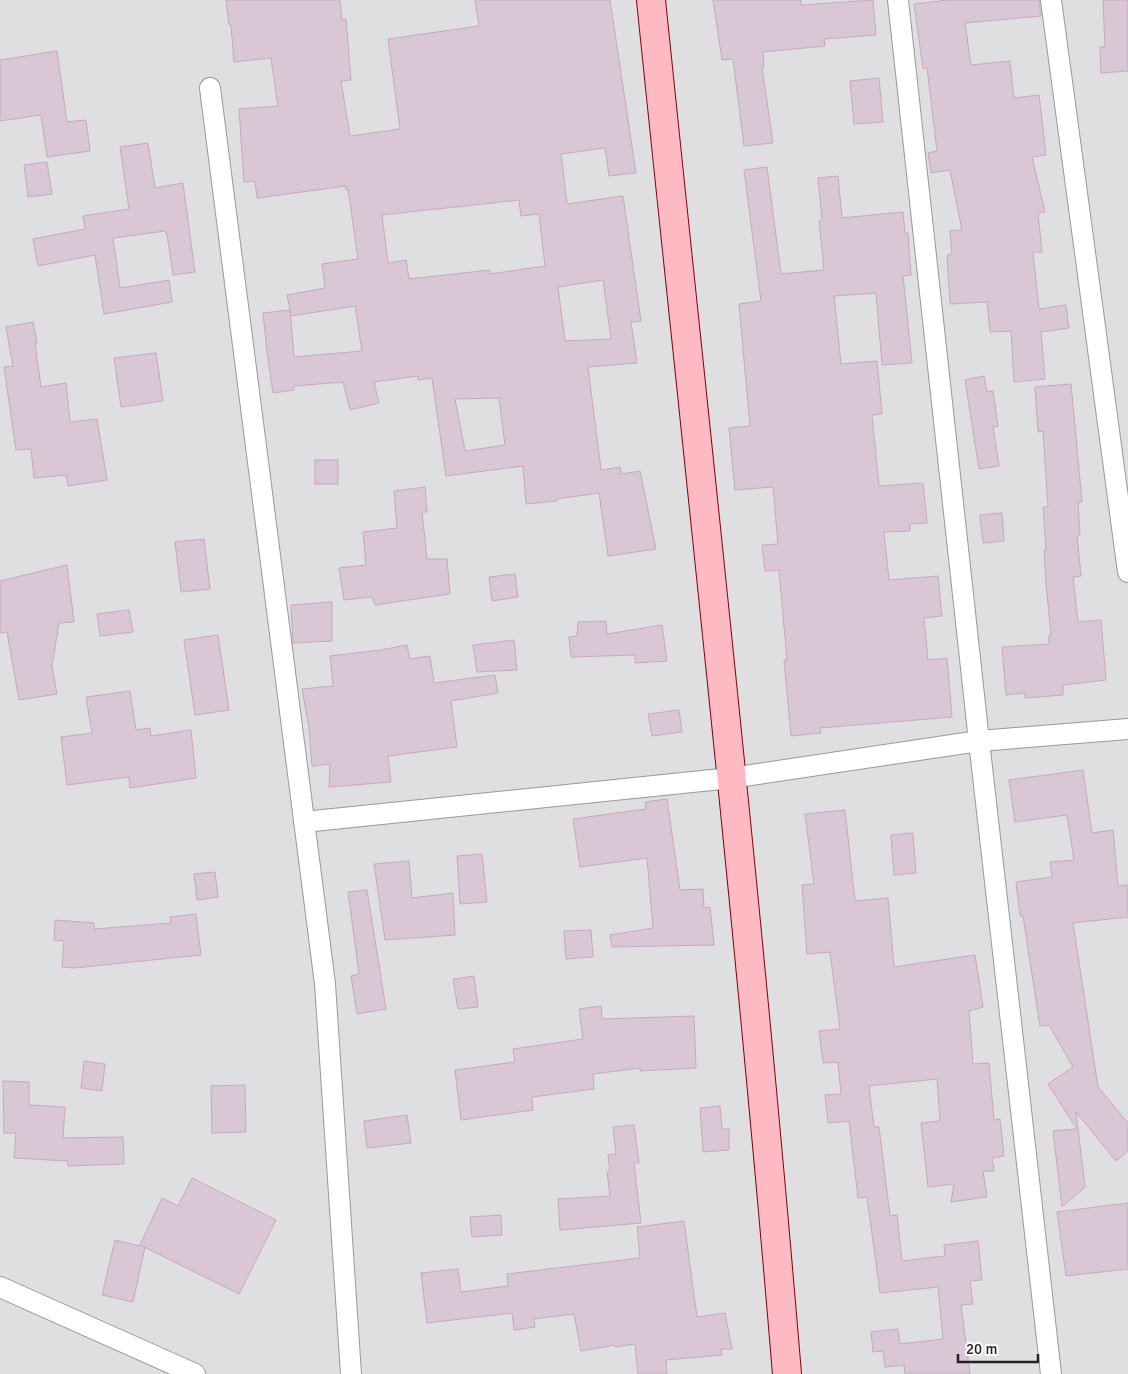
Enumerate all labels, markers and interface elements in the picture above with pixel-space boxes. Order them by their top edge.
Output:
scale bar [958,1332,1038,1364]
text: 20 m [966,1340,997,1358]

